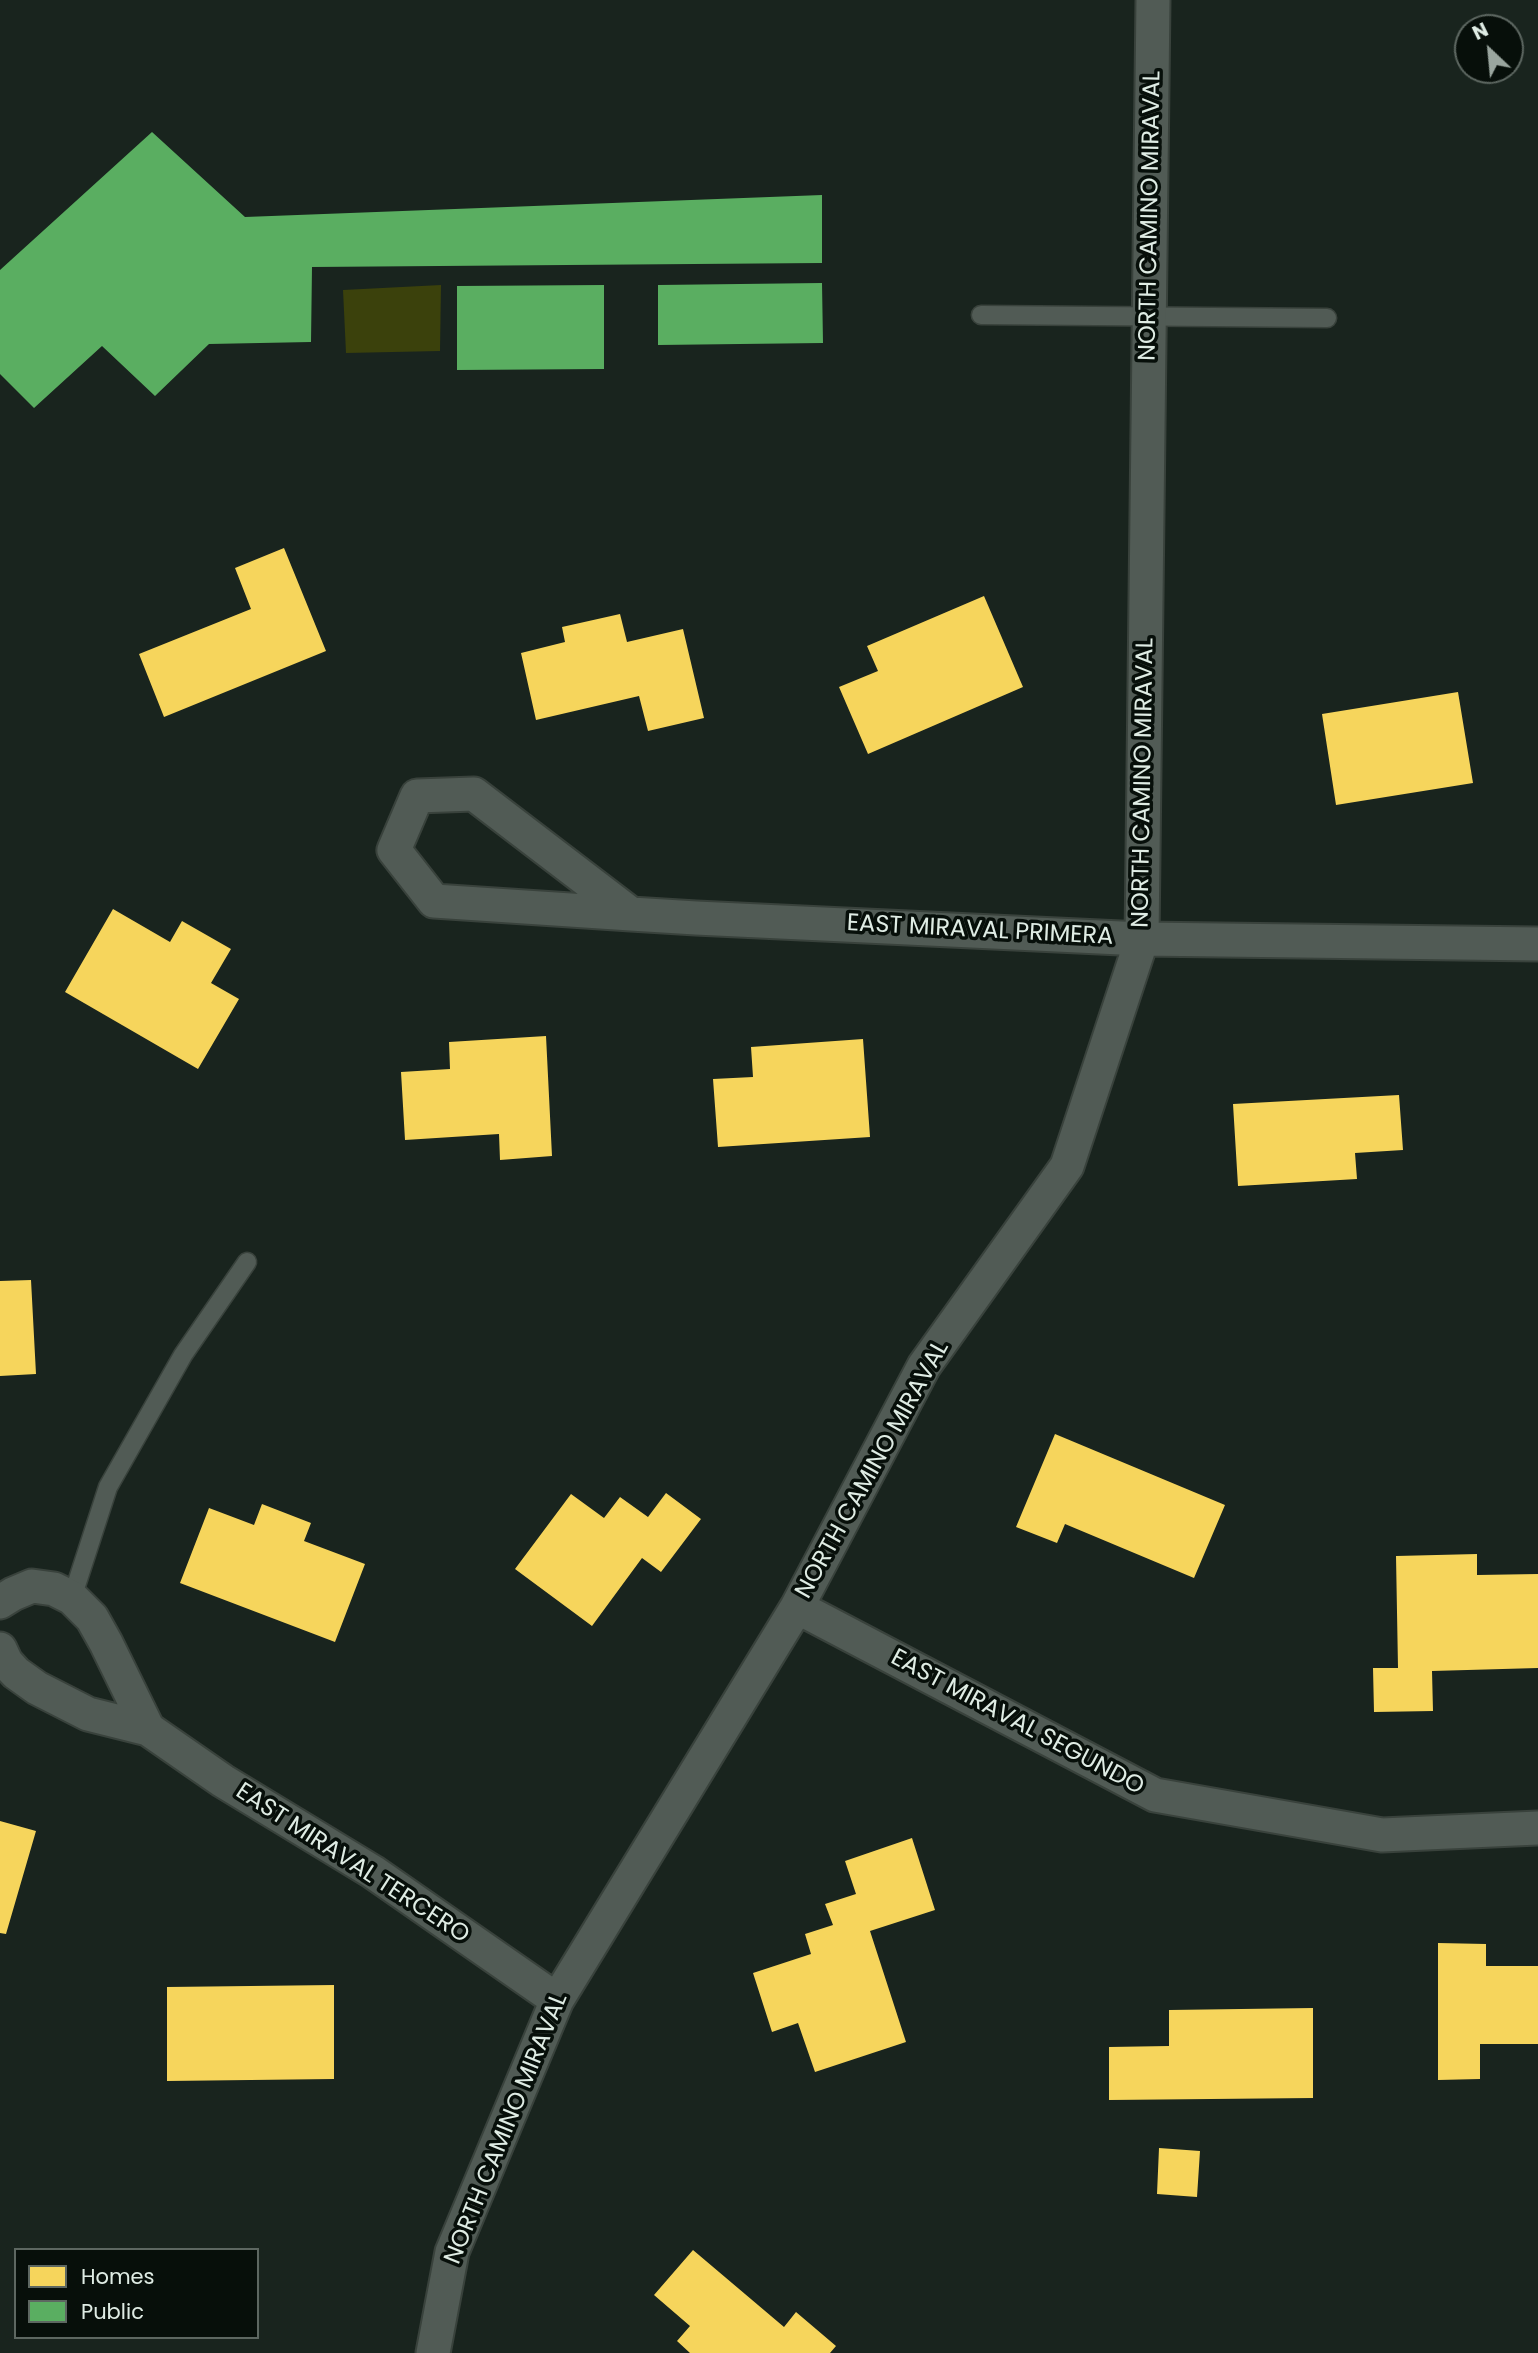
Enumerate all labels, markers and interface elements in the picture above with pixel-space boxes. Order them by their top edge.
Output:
north arrow [1454,14,1524,84]
text: N [1468,16,1493,47]
street label: NORTH CAMINO MIRAVAL [1134,71,1168,361]
street label: NORTH CAMINO MIRAVAL [1127,638,1161,928]
street label: EAST MIRAVAL PRIMERA [846,910,1114,952]
street label: NORTH CAMINO MIRAVAL [790,1336,956,1604]
street label: EAST MIRAVAL SEGUNDO [886,1644,1148,1802]
street label: EAST MIRAVAL TERCERO [230,1778,474,1950]
street label: NORTH CAMINO MIRAVAL [439,1989,575,2269]
legend [14,2248,259,2339]
text: Homes [81,2262,155,2291]
text: Public [81,2297,144,2326]

